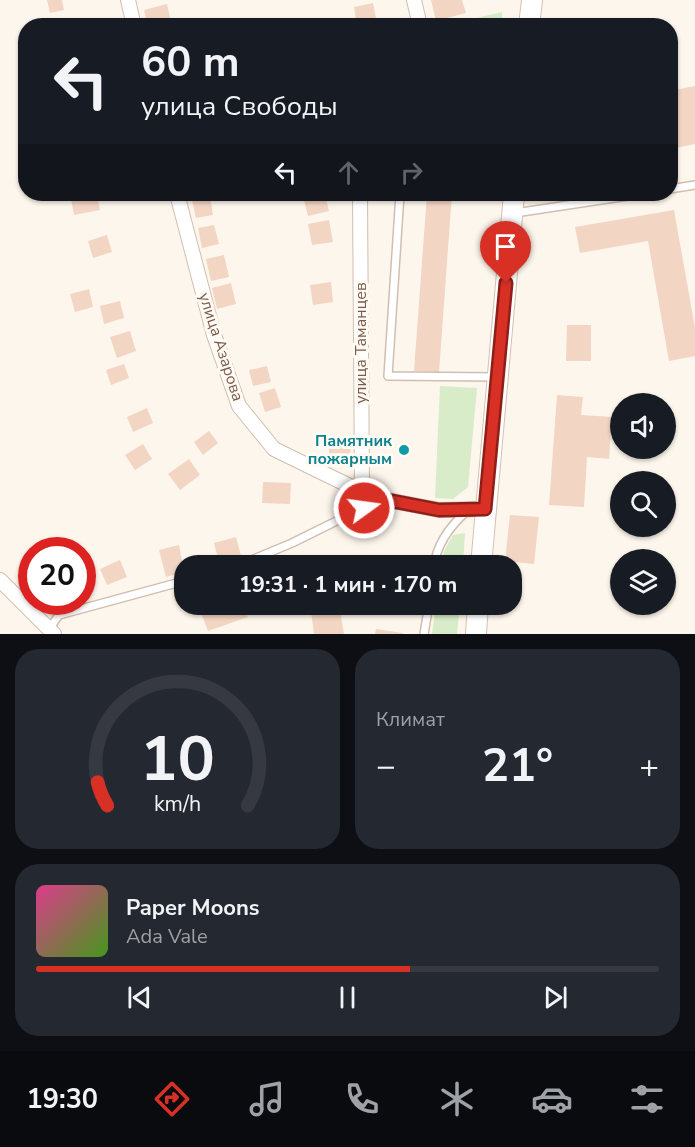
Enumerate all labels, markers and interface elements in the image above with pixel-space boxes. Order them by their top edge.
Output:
text: 60 m [141,34,240,91]
icon: left [42,42,120,120]
text: улица Свободы [141,88,338,125]
icon: left [269,156,302,189]
icon: ahead [332,156,365,189]
icon: right [395,156,428,189]
pin [480,221,531,283]
icon: arrive [489,230,522,263]
street label: улица Таманцев [350,282,372,404]
street label: улица Азарова [193,290,249,404]
map controls [610,393,676,615]
button: sound [610,393,676,459]
place label: Памятник пожарным [308,430,393,470]
marker: Памятник пожарным [397,443,411,457]
button: search [610,471,676,537]
position arrow [332,476,396,540]
speed limit sign: 20 [18,537,96,615]
button: layers [610,549,676,615]
text: 19:31 · 1 мин · 170 m [239,570,457,600]
text: Климат [376,706,445,733]
text: 10 [140,717,215,802]
text: 21° [482,736,553,797]
text: − [376,744,396,789]
text: + [639,744,659,789]
text: km/h [154,789,201,819]
text: Paper Moons [126,893,260,923]
text: Ada Vale [126,923,208,950]
icon: previous [123,981,156,1014]
icon: pause [331,981,364,1014]
icon: next [539,981,572,1014]
icon: directions [151,1078,193,1120]
icon: music [246,1078,288,1120]
icon: phone [341,1078,383,1120]
icon: climate [436,1078,478,1120]
icon: car [531,1078,573,1120]
icon: filters [626,1078,668,1120]
text: 19:30 [27,1081,98,1118]

